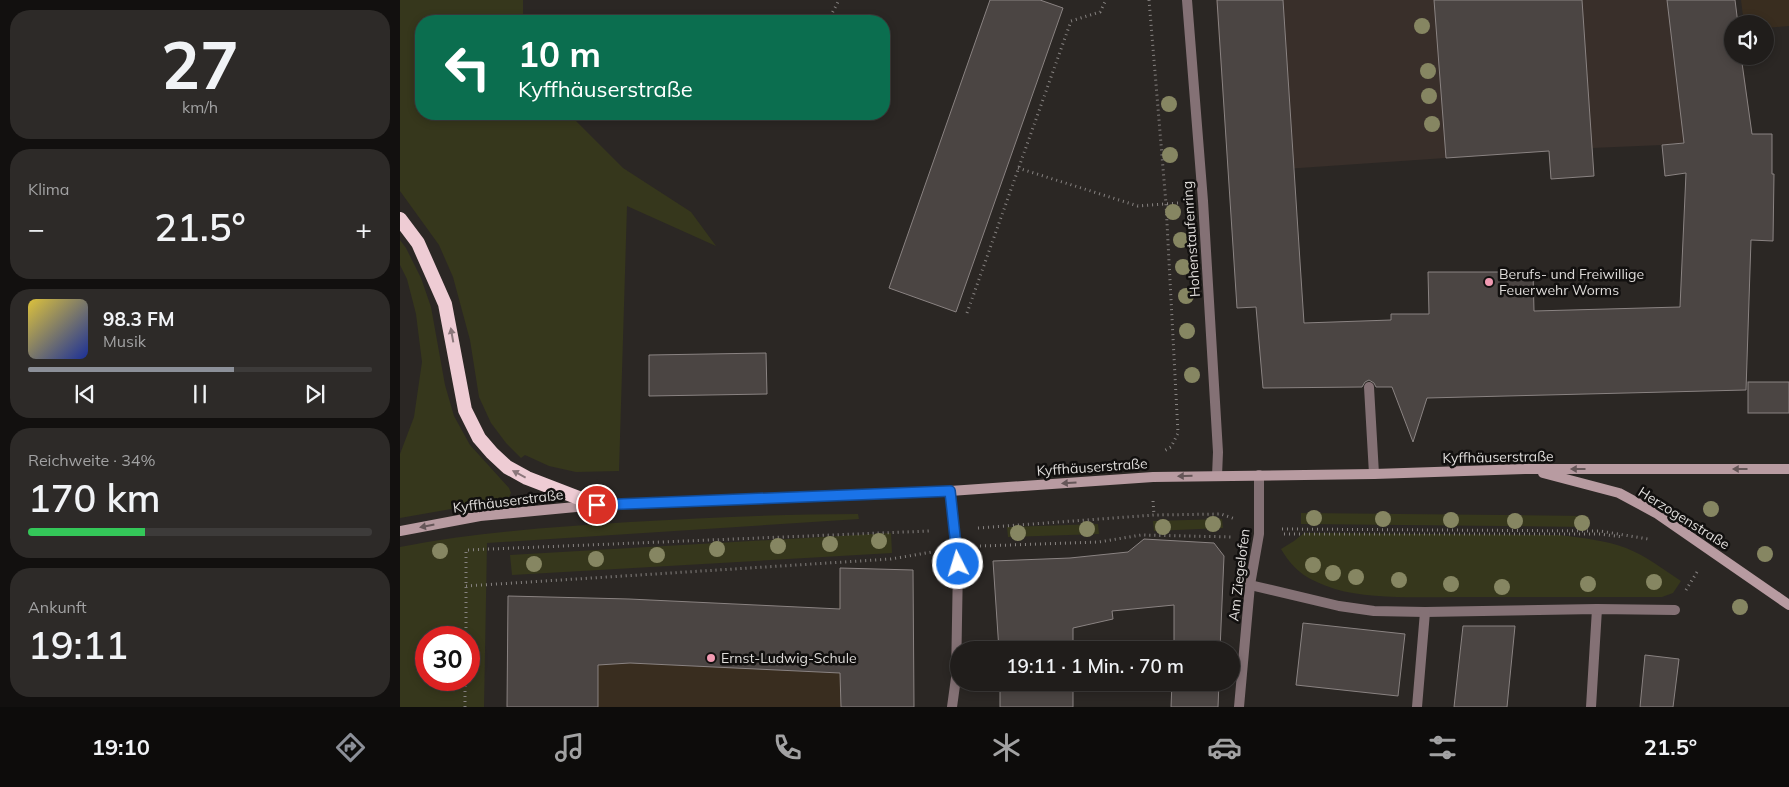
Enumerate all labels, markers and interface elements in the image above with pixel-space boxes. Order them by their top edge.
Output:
map controls [1724,15,1774,65]
button: sound [1724,15,1774,65]
text: 27 [161,24,239,105]
text: 10 m [518,32,601,76]
icon: left [435,35,500,100]
text: Kyffhäuserstraße [518,75,693,103]
text: km/h [182,97,218,117]
text: Klima [28,179,69,199]
street label: Hohenstaufenring [1178,180,1204,298]
text: 21.5° [154,203,246,251]
text: − [28,211,45,246]
text: + [355,211,372,246]
place label: Berufs- und Freiwillige Feuerwehr Worms [1499,265,1644,299]
marker: Berufs- und Freiwillige Feuerwehr Worms [1483,276,1495,288]
text: 98.3 FM [103,307,175,331]
one-way arrow [447,326,455,342]
text: Musik [103,331,146,351]
icon: previous [71,380,99,408]
icon: pause [186,380,214,408]
icon: next [301,380,329,408]
street label: Kyffhäuserstraße [1442,447,1554,467]
text: Reichweite · 34% [28,450,155,470]
street label: Kyffhäuserstraße [1036,454,1148,480]
one-way arrow [1570,465,1586,473]
one-way arrow [1732,465,1748,473]
one-way arrow [512,470,527,478]
one-way arrow [1177,473,1193,481]
text: 170 km [28,474,161,522]
one-way arrow [1061,479,1077,487]
street label: Herzogenstraße [1635,483,1733,553]
pin [576,484,618,526]
street label: Kyffhäuserstraße [452,485,564,517]
icon: arrive [583,491,611,519]
one-way arrow [420,522,435,530]
street label: Am Ziegelofen [1224,528,1254,622]
position arrow [931,537,983,589]
text: Ankunft [28,597,87,617]
text: 19:11 [28,621,128,669]
speed limit sign: 30 [415,626,480,691]
place label: Ernst-Ludwig-Schule [721,649,857,667]
marker: Ernst-Ludwig-Schule [705,652,717,664]
text: 19:11 · 1 Min. · 70 m [1006,654,1184,678]
icon: directions [333,730,368,765]
icon: music [552,730,587,765]
icon: phone [770,730,805,765]
icon: climate [989,730,1024,765]
icon: car [1207,730,1242,765]
icon: filters [1425,730,1460,765]
text: 19:10 [92,733,150,761]
text: 21.5° [1644,733,1697,761]

